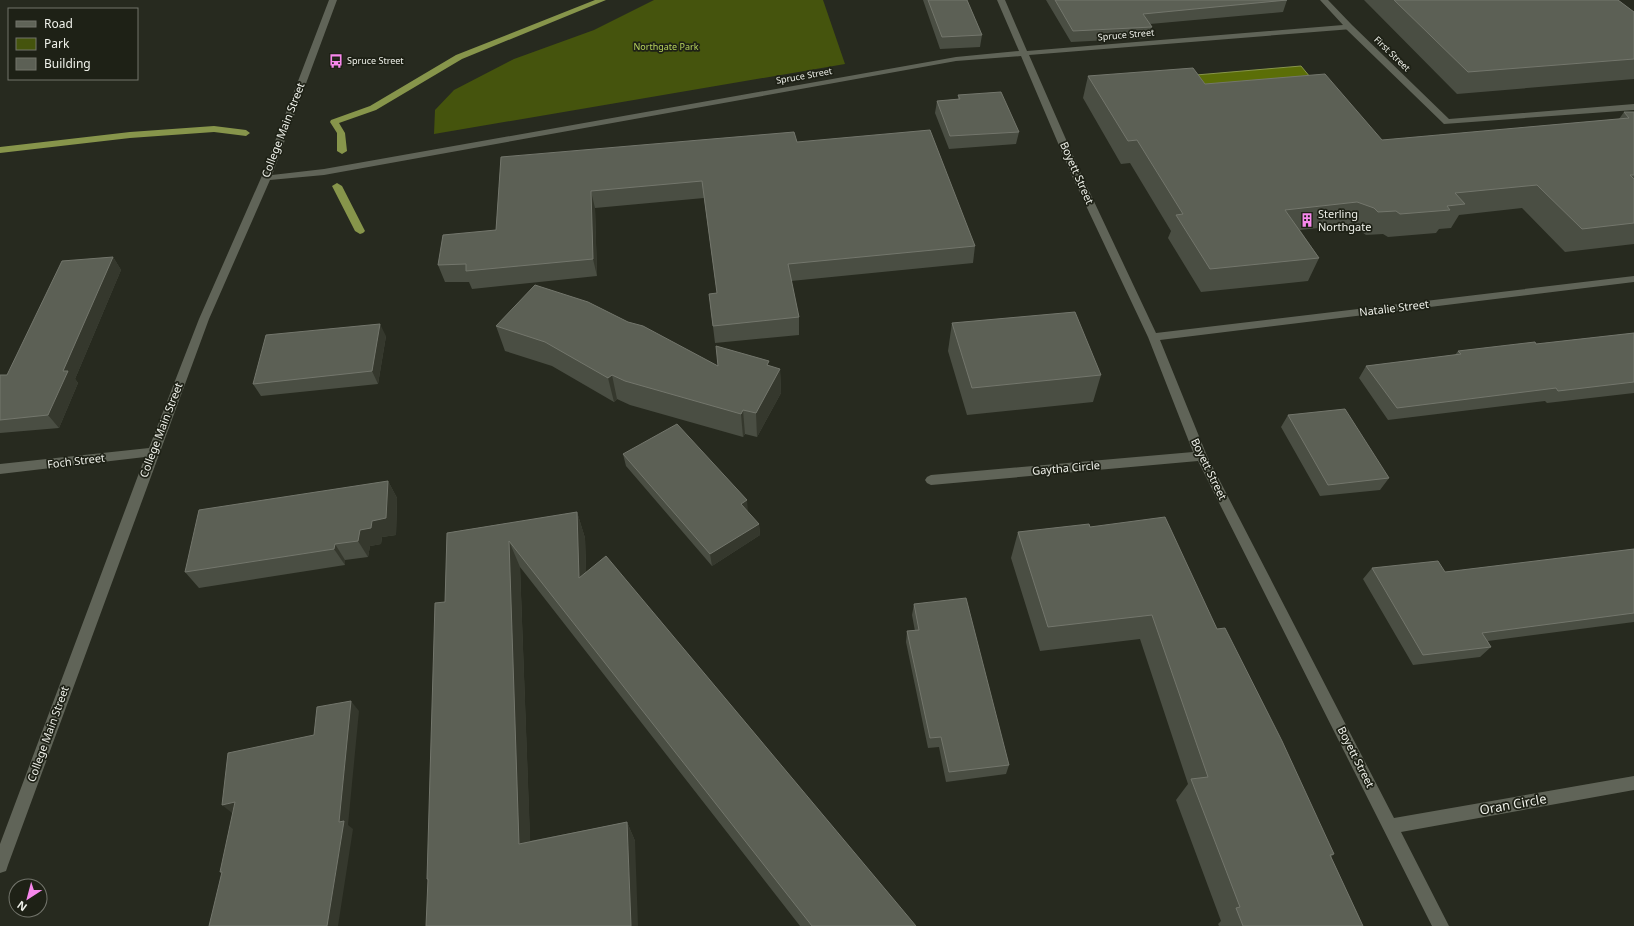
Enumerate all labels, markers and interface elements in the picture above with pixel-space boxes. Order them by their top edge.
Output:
legend [8,8,138,80]
text: Road [44,15,73,32]
street label: Spruce Street [1097,25,1155,43]
street label: First Street [1371,33,1414,75]
text: Park [44,35,70,52]
park label: Northgate Park [633,40,699,53]
bus stop icon: Spruce Street [328,53,344,69]
place label: Spruce Street [347,54,404,67]
text: Building [44,55,91,72]
street label: Spruce Street [775,64,834,87]
street label: College Main Street [257,80,308,180]
street label: Boyett Street [1057,139,1098,206]
place label: Sterling Northgate [1318,206,1371,234]
building icon: Sterling Northgate [1299,212,1315,228]
street label: Natalie Street [1358,296,1430,319]
street label: College Main Street [135,380,186,480]
street label: Boyett Street [1188,435,1231,502]
street label: Foch Street [46,450,106,471]
street label: Gaytha Circle [1031,457,1100,478]
street label: College Main Street [23,684,72,784]
street label: Boyett Street [1335,724,1378,790]
street label: Oran Circle [1478,789,1548,819]
north arrow [8,878,48,918]
text: N [14,898,30,915]

